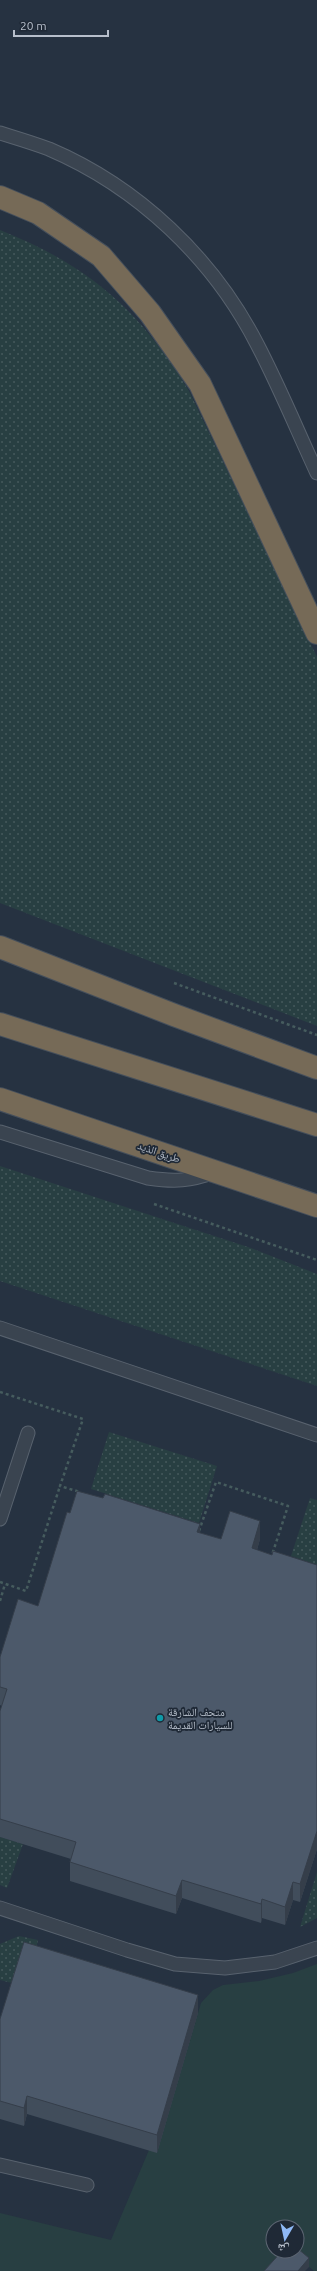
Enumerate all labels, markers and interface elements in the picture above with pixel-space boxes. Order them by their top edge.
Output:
scale bar [14,12,108,38]
text: 20 m [20,19,47,32]
street label: طريق الذيد [136,1139,182,1166]
place label: متحف الشارقة للسيارات القديمة [168,1706,233,1731]
marker: متحف الشارقة للسيارات القديمة [155,1713,165,1723]
north arrow [265,2219,305,2259]
text: ش [276,2240,290,2256]

